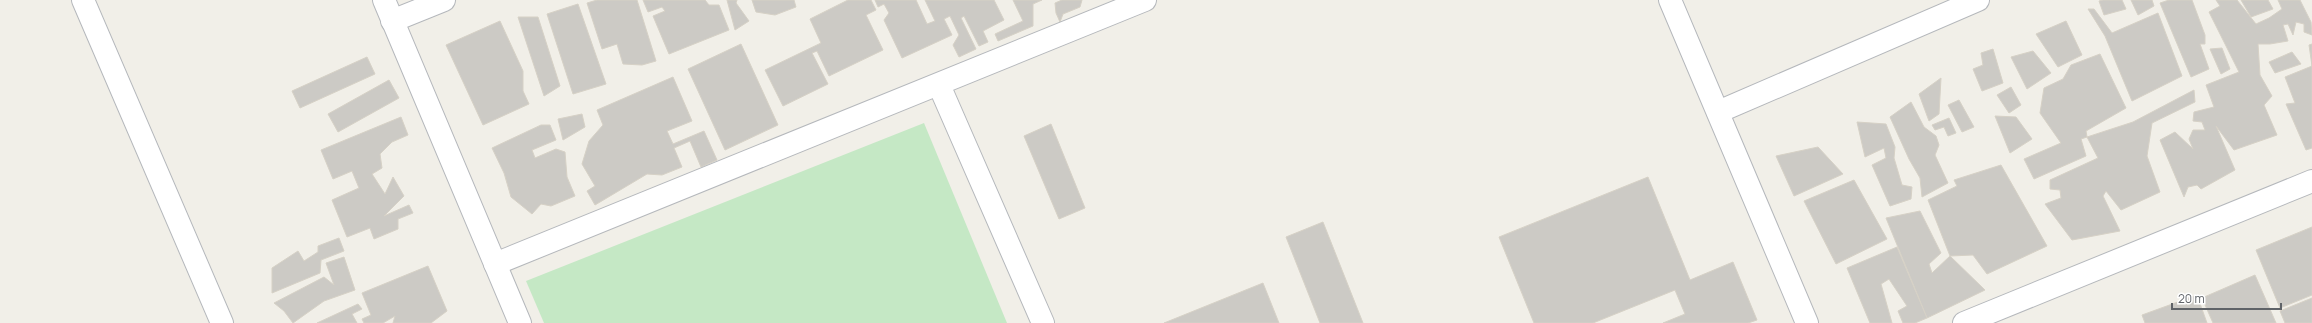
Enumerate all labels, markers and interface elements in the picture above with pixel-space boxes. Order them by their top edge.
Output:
scale bar [2172,285,2281,311]
text: 20 m [2178,290,2205,307]

